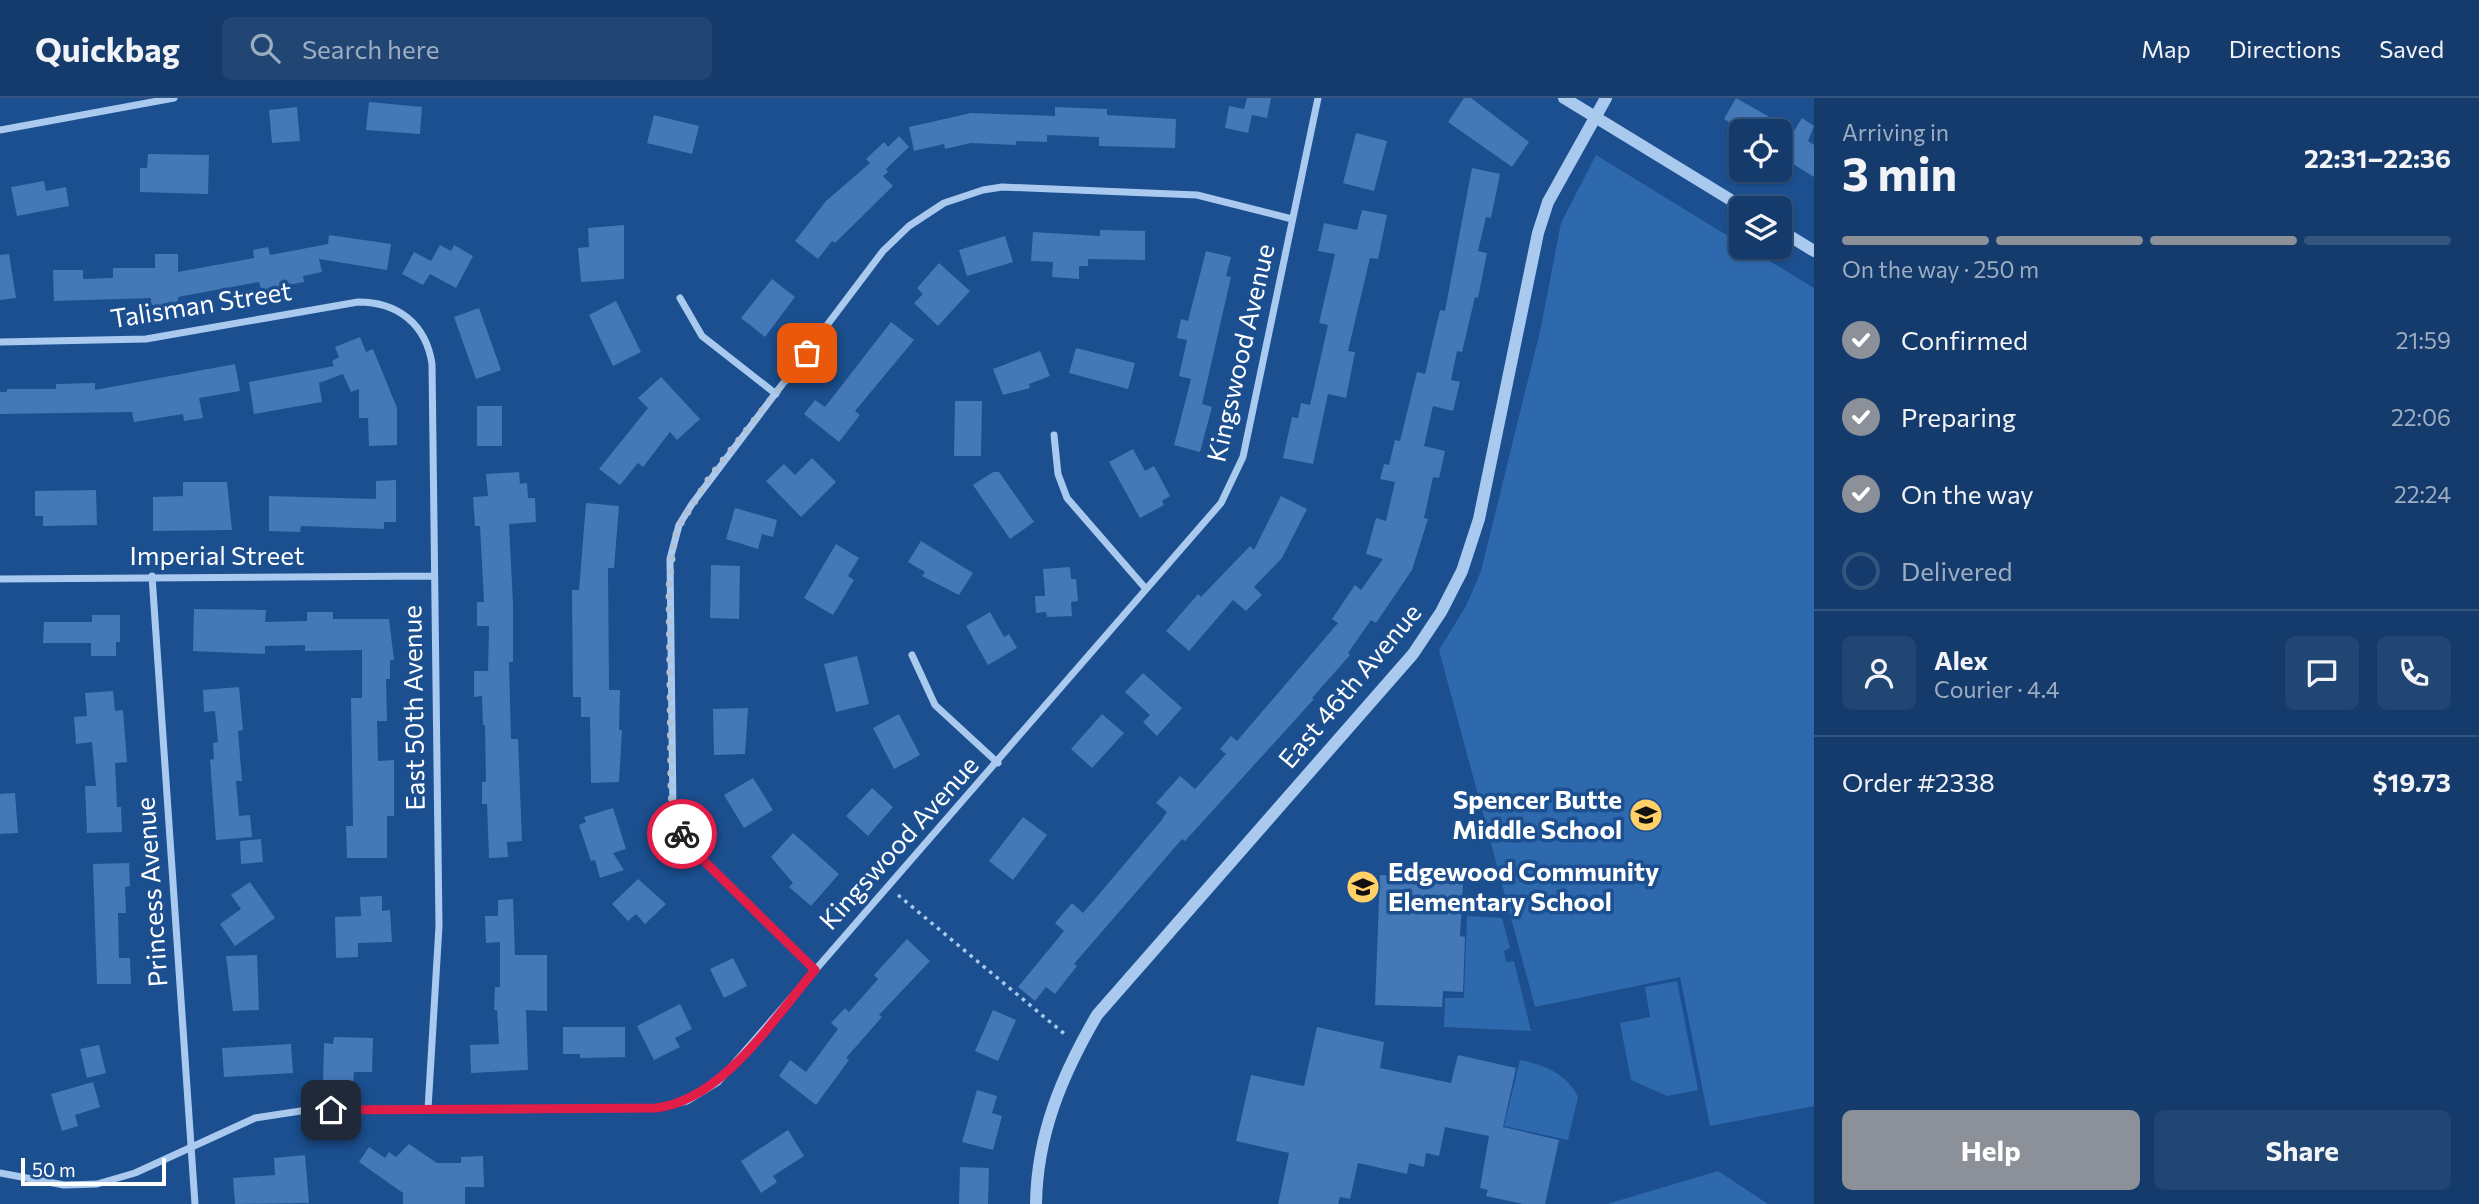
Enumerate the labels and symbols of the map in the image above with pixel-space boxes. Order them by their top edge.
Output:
street label: Kingswood Avenue [1199,241,1280,465]
street label: Talisman Street [108,274,293,333]
pin [777,323,837,383]
street label: Imperial Street [130,539,304,570]
street label: East 46th Avenue [1271,597,1427,774]
street label: East 50th Avenue [395,605,430,811]
street label: Kingswood Avenue [812,749,984,935]
place label: Spencer Butte Middle School [1452,783,1622,844]
street label: Princess Avenue [128,796,173,988]
school or university icon: Spencer Butte Middle School [1627,796,1665,834]
courier [647,799,717,869]
place label: Edgewood Community Elementary School [1388,855,1659,916]
school or university icon: Edgewood Community Elementary School [1344,868,1382,906]
pin [301,1080,361,1140]
scale bar [21,1155,166,1187]

